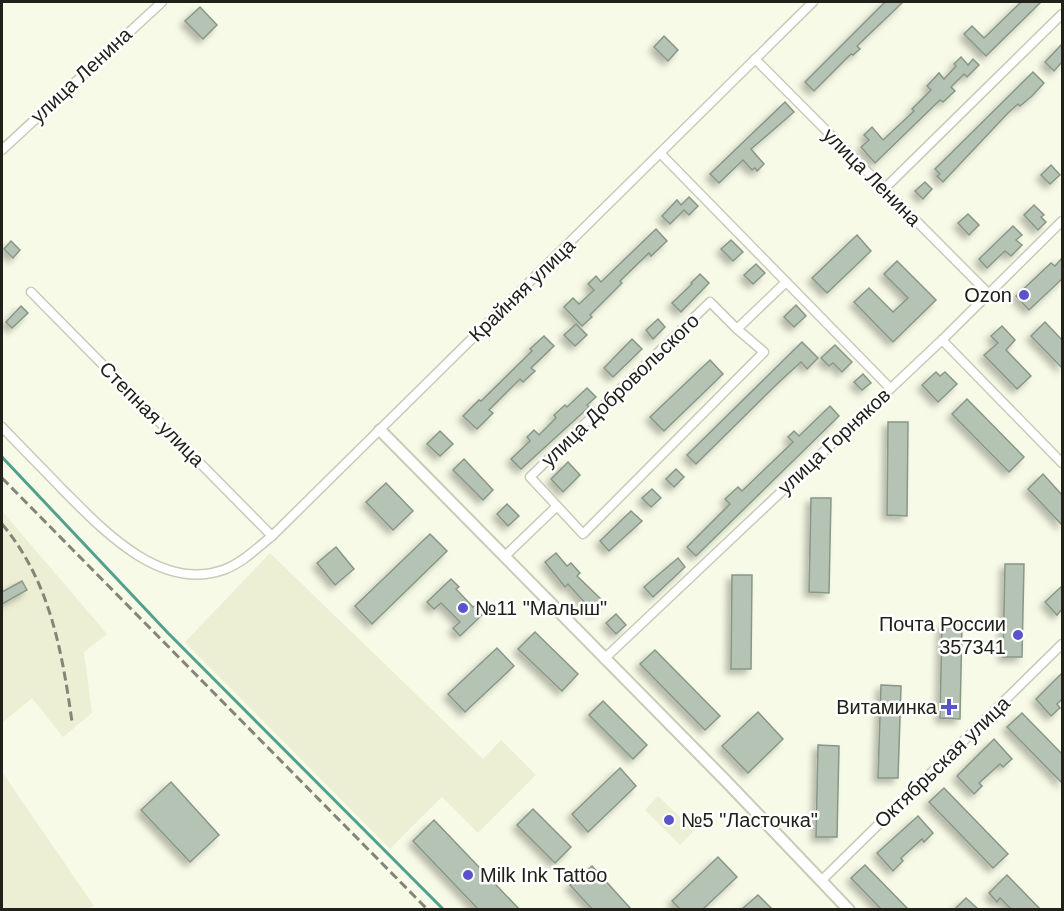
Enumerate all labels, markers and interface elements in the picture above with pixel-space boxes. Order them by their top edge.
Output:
street label: улица Ленина [26,22,136,127]
street label: улица Ленина [819,124,926,231]
street label: Крайняя улица [465,233,580,346]
place label: Ozon [964,284,1012,306]
marker: Ozon [1017,288,1031,302]
street label: улица Добровольского [537,309,703,471]
street label: Степная улица [95,357,209,471]
street label: улица Горняков [774,384,894,498]
place label: №11 "Малыш" [475,597,607,619]
marker: №11 "Малыш" [456,601,470,615]
place label: Почта России 357341 [879,613,1006,658]
marker: Почта России 357341 [1011,628,1025,642]
street label: Октябрьская улица [870,691,1015,832]
place label: Витаминка [836,696,938,718]
marker: Витаминка [942,700,956,714]
place label: №5 "Ласточка" [681,809,818,831]
marker: №5 "Ласточка" [662,813,676,827]
place label: Milk Ink Tattoo [480,864,607,886]
marker: Milk Ink Tattoo [461,868,475,882]

